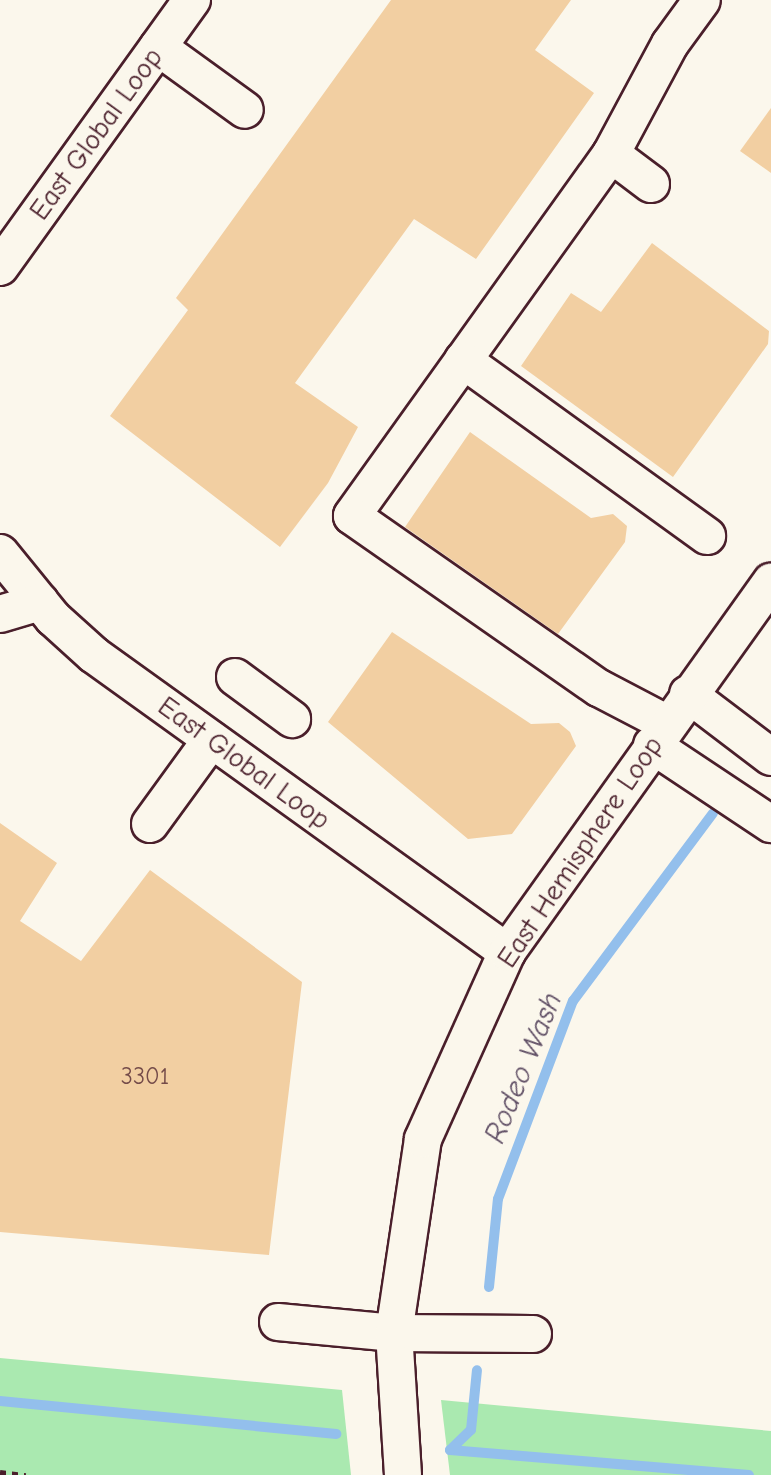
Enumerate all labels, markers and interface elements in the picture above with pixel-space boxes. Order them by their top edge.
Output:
street label: East Global Loop [22,42,170,226]
street label: East Global Loop [152,689,336,837]
street label: East Hemisphere Loop [490,730,670,974]
water label: Rodeo Wash [477,987,571,1149]
house number: 3301 [121,1063,169,1091]

